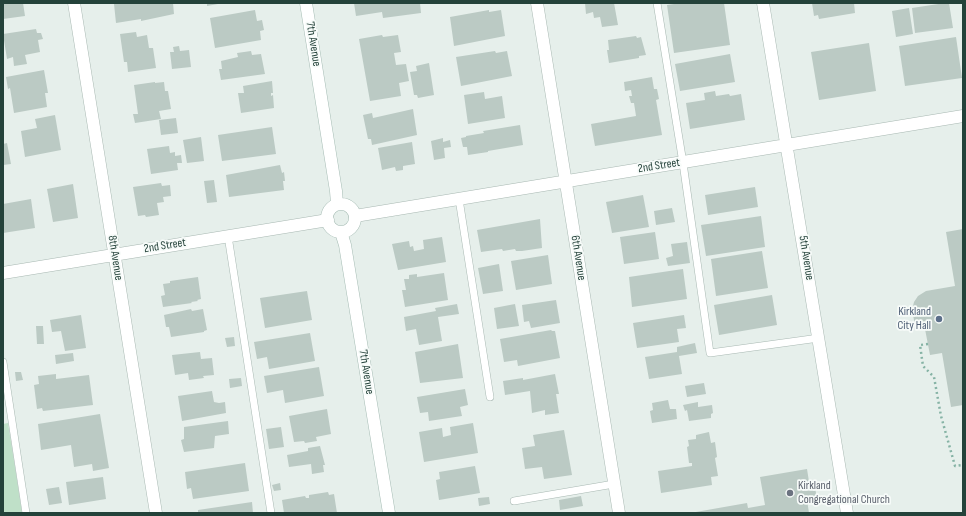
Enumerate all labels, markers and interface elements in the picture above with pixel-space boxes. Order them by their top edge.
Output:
street label: 7th Avenue [302,21,324,67]
street label: 2nd Street [637,156,681,176]
street label: 8th Avenue [104,235,126,281]
street label: 6th Avenue [567,235,589,281]
street label: 5th Avenue [795,235,817,281]
street label: 2nd Street [143,236,187,256]
place label: Kirkland City Hall [898,305,931,333]
marker: Kirkland City Hall [934,314,944,324]
street label: 7th Avenue [355,349,377,395]
place label: Kirkland Congregational Church [798,479,890,507]
marker: Kirkland Congregational Church [785,488,795,498]

